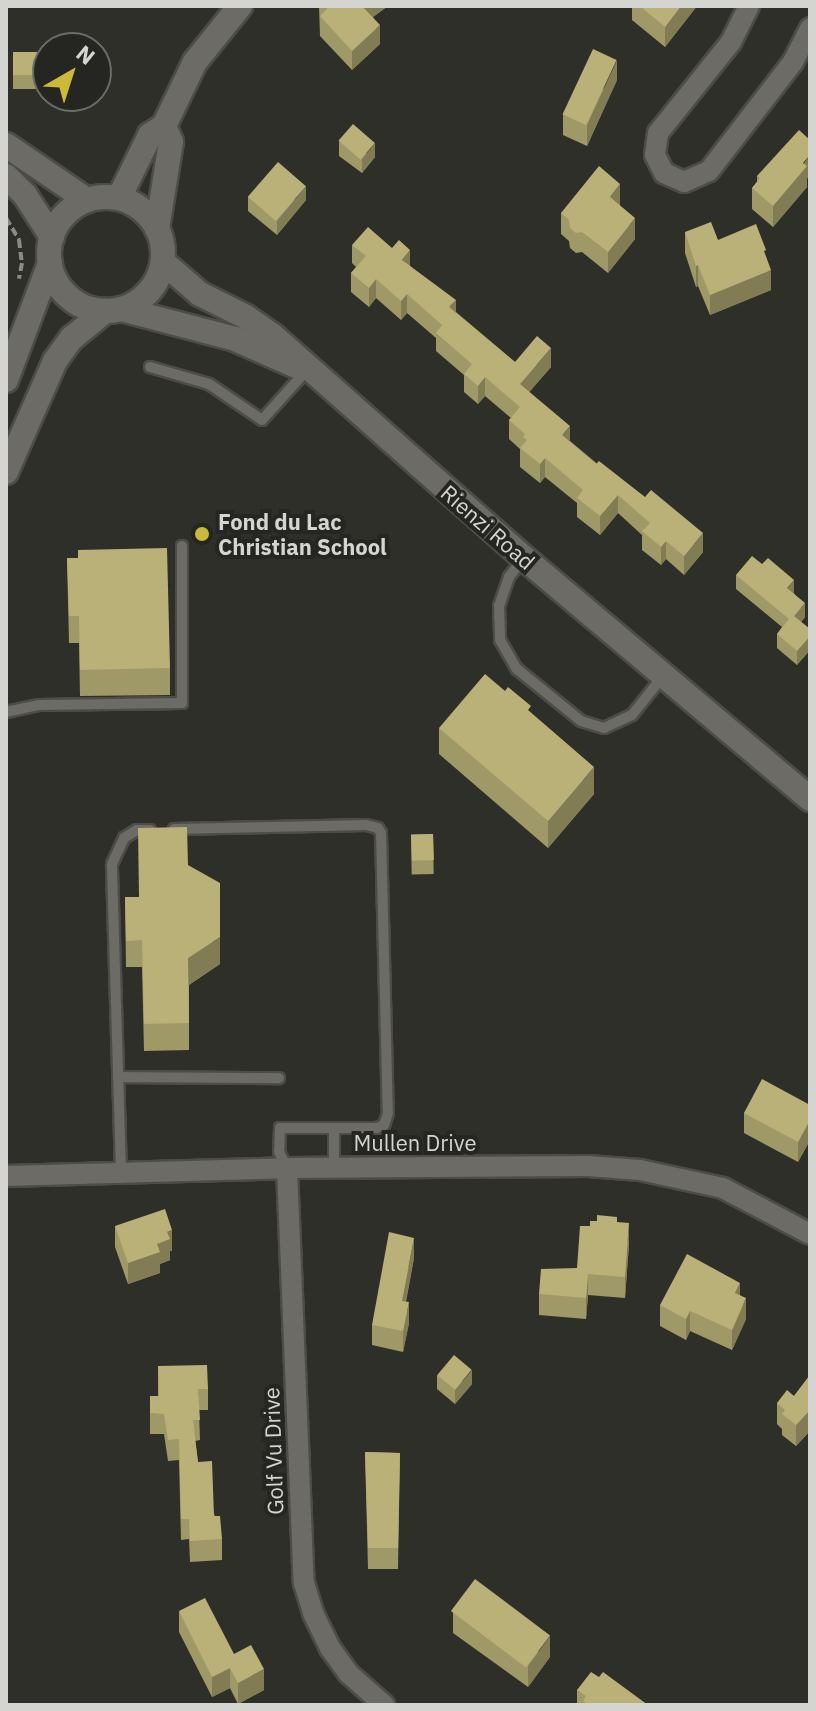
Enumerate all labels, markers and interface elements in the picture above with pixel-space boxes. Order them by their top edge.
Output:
north arrow [32,32,112,112]
text: N [71,38,101,71]
street label: Rienzi Road [436,479,540,575]
place label: Fond du Lac Christian School [218,508,387,560]
marker: Fond du Lac Christian School [193,525,211,543]
street label: Mullen Drive [353,1130,477,1156]
street label: Golf Vu Drive [258,1387,288,1515]

